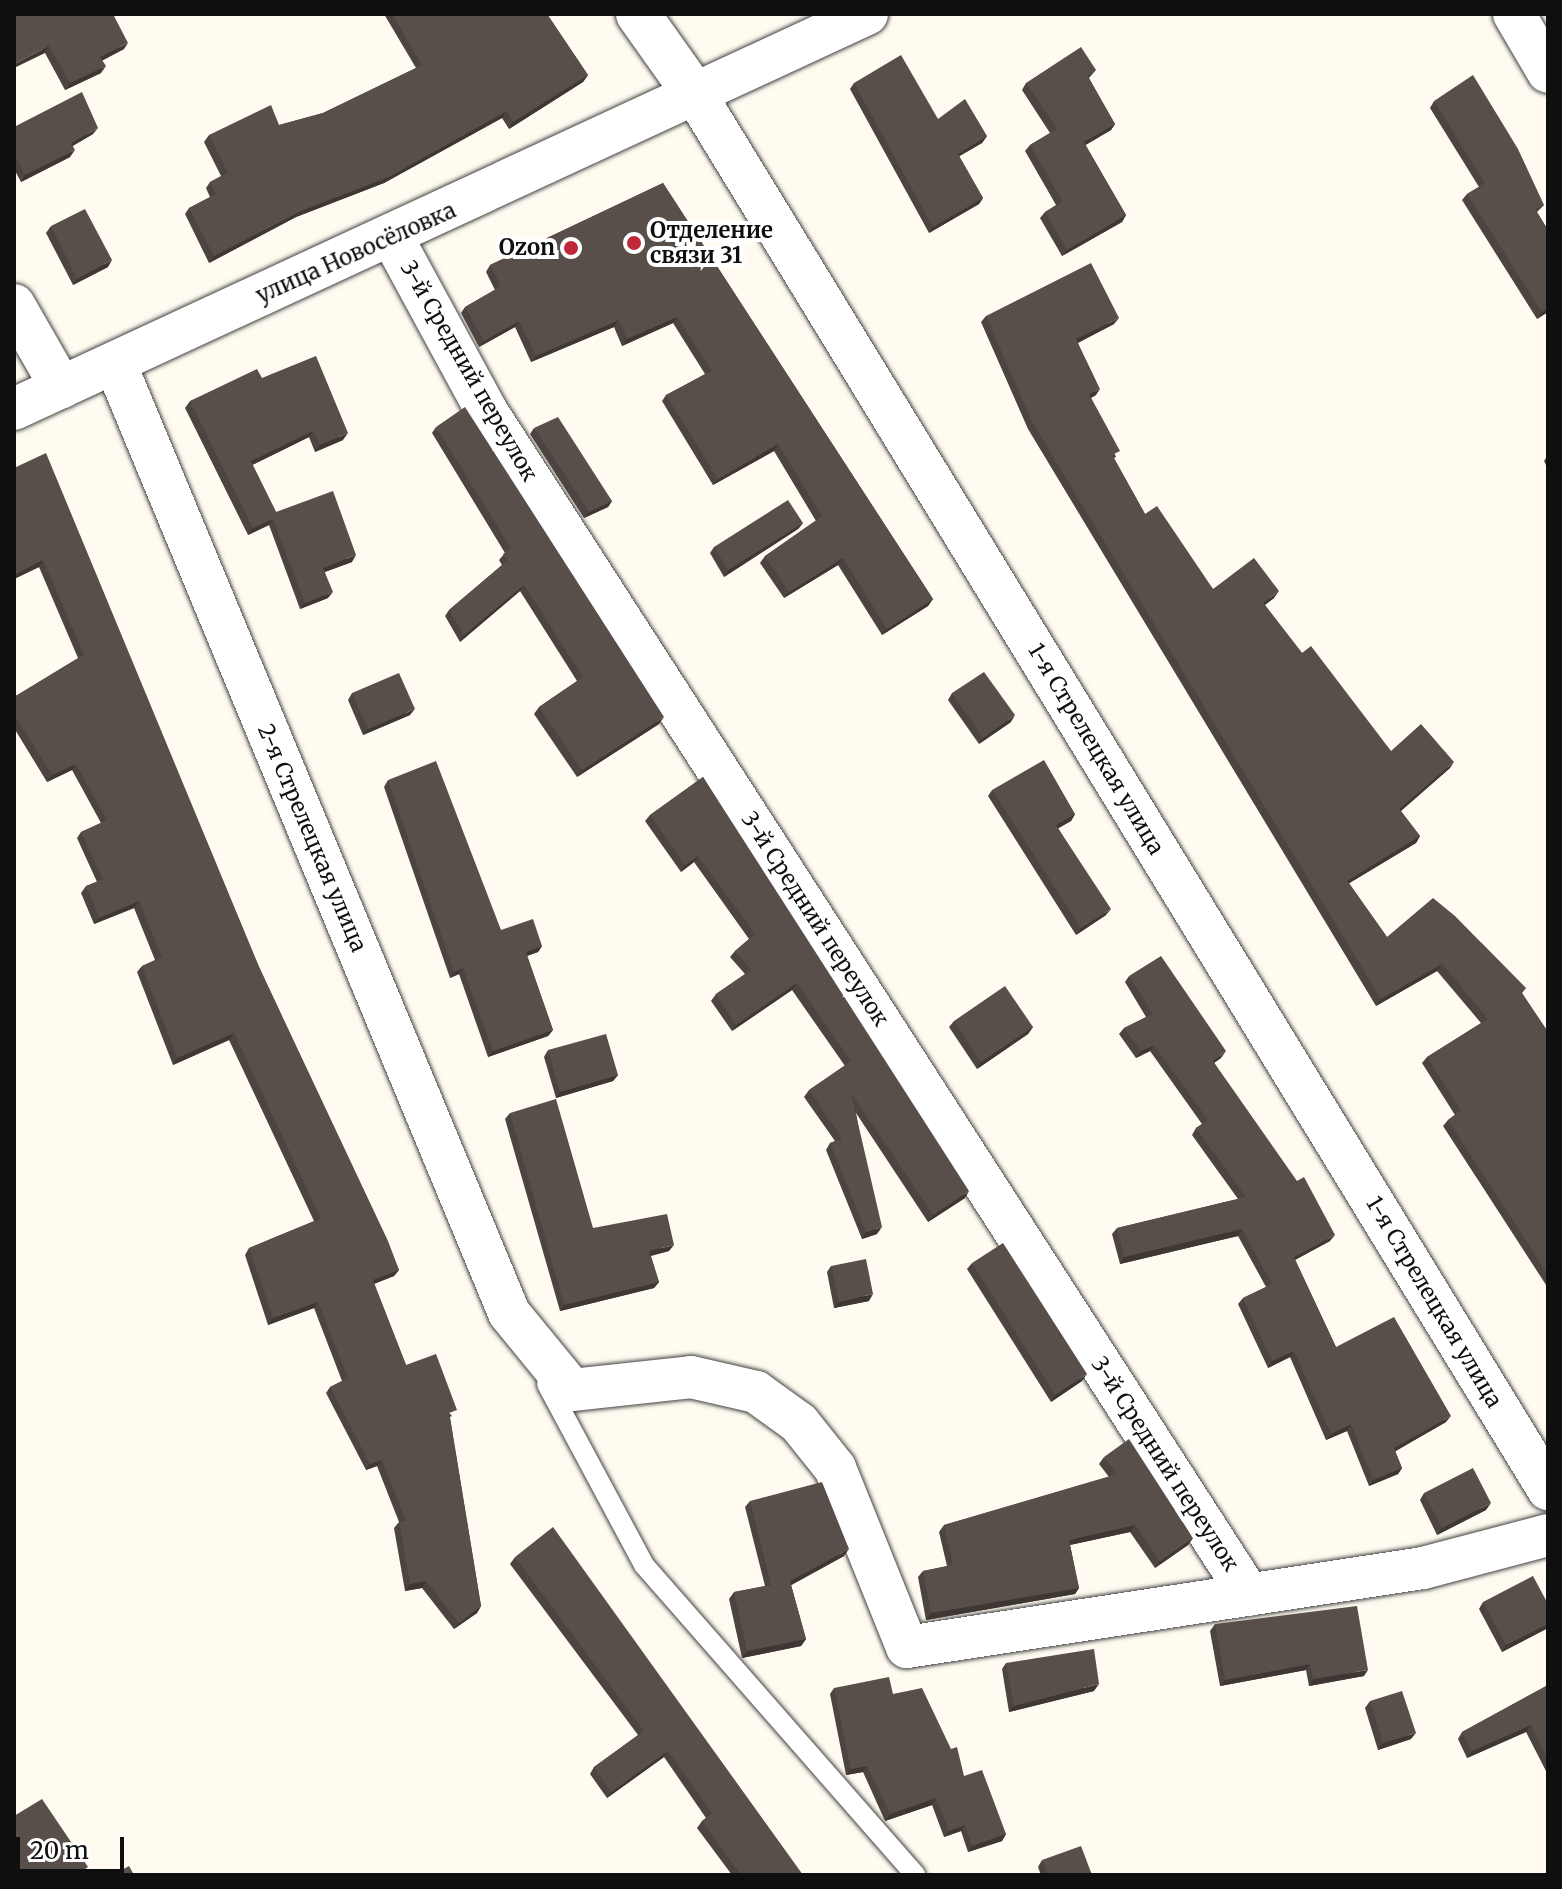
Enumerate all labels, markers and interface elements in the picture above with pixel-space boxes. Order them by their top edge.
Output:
street label: улица Новосёловка [252,197,460,309]
place label: Отделение связи 31 [650,217,773,268]
marker: Отделение связи 31 [625,234,643,252]
place label: Ozon [499,235,555,261]
marker: Ozon [562,239,580,257]
street label: 3-й Средний переулок [395,256,543,486]
street label: 1-я Стрелецкая улица [1022,639,1170,859]
street label: 2-я Стрелецкая улица [252,720,372,956]
street label: 3-й Средний переулок [736,807,894,1031]
street label: 1-я Стрелецкая улица [1360,1192,1508,1412]
street label: 3-й Средний переулок [1086,1352,1244,1576]
scale bar [20,1821,128,1871]
text: 20 m [30,1835,89,1866]

